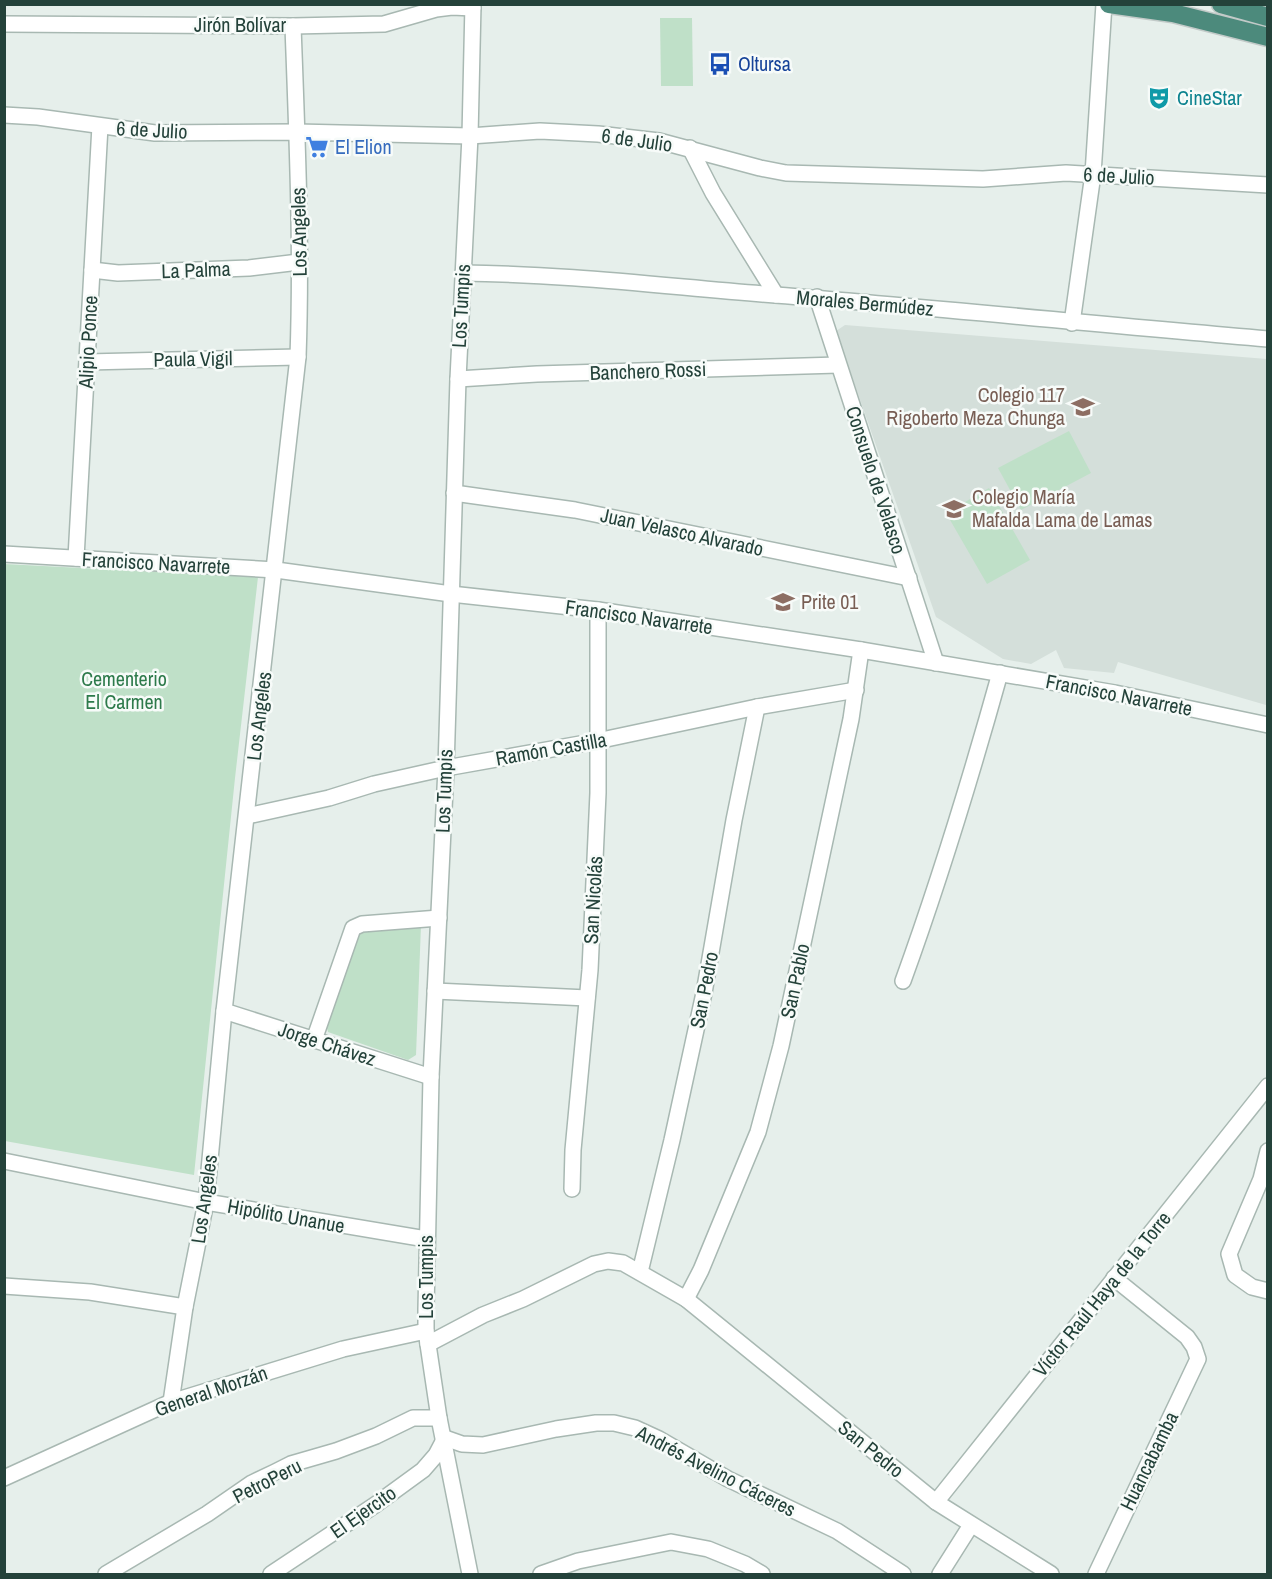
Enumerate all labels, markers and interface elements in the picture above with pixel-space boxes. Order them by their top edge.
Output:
street label: Jirón Bolívar [194,11,287,38]
place label: Oltursa [738,50,791,77]
bus stop icon: Oltursa [707,51,733,77]
place label: CineStar [1177,84,1242,111]
theatre icon: CineStar [1146,85,1172,111]
street label: 6 de Julio [116,114,188,145]
street label: 6 de Julio [600,121,674,158]
place label: El Elion [335,133,392,160]
supermarket icon: El Elion [304,134,330,160]
street label: 6 de Julio [1083,160,1155,191]
street label: Los Angeles [284,187,313,277]
street label: La Palma [161,255,231,284]
street label: Los Tumpis [445,263,476,349]
street label: Morales Bermúdez [795,283,935,322]
street label: Alipio Ponce [72,295,103,390]
street label: Paula Vigil [153,344,233,373]
street label: Banchero Rossi [589,355,707,386]
place label: Colegio 117 Rigoberto Meza Chunga [886,381,1065,431]
school or university icon: Colegio 117 Rigoberto Meza Chunga [1070,394,1096,420]
street label: Consuelo de Velasco [840,402,913,557]
place label: Colegio María Mafalda Lama de Lamas [972,483,1153,533]
school or university icon: Colegio María Mafalda Lama de Lamas [941,496,967,522]
street label: Juan Velasco Alvarado [598,501,766,562]
street label: Francisco Navarrete [81,545,231,580]
place label: Prite 01 [801,588,858,615]
school or university icon: Prite 01 [770,589,796,615]
street label: Francisco Navarrete [564,593,715,640]
park label: Cementerio El Carmen [81,665,167,715]
street label: Francisco Navarrete [1044,667,1195,722]
street label: Los Angeles [240,670,277,762]
street label: Ramón Castilla [493,725,608,772]
street label: Los Tumpis [429,749,458,833]
street label: San Nicolás [577,855,608,945]
street label: San Pablo [773,941,816,1021]
street label: San Pedro [683,949,724,1031]
street label: Jorge Chávez [275,1015,379,1072]
street label: Los Angeles [184,1153,223,1245]
street label: Hipólito Unanue [225,1192,347,1239]
street label: Víctor Raúl Haya de la Torre [1026,1205,1177,1382]
street label: Los Tumpis [412,1235,439,1319]
street label: General Morzán [151,1359,271,1422]
street label: Huancabamba [1113,1407,1184,1515]
street label: San Pedro [833,1414,910,1483]
street label: Andrés Avelino Cáceres [631,1418,801,1522]
street label: PetroPeru [228,1452,306,1509]
street label: El Ejercito [324,1479,401,1544]

